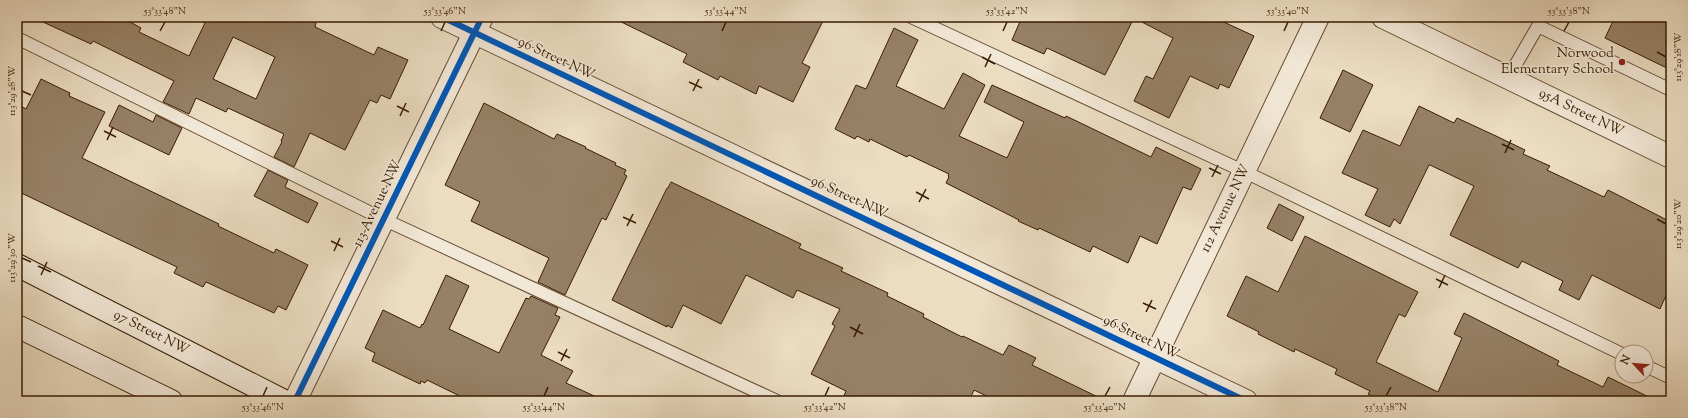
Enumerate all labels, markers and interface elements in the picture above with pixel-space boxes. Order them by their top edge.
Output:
text: 53°33'48"N [143,4,186,19]
text: 53°33'46"N [423,4,466,19]
text: 53°33'44"N [704,4,747,19]
text: 53°33'42"N [985,4,1028,19]
text: 53°33'40"N [1266,4,1309,19]
text: 53°33'38"N [1547,4,1590,19]
street label: 96 Street NW [514,32,598,86]
text: 113°29'18"W [1671,33,1686,81]
place label: Norwood Elementary School [1501,44,1614,80]
marker: Norwood Elementary School [1617,57,1627,67]
text: 113°29'28"W [5,66,20,116]
street label: 95A Street NW [1535,84,1627,142]
street label: 113 Avenue NW [348,157,408,251]
street label: 112 Avenue NW [1196,161,1256,256]
street label: 96 Street NW [807,171,891,225]
text: 113°29'20"W [1671,199,1686,249]
text: 113°29'30"W [5,233,20,283]
street label: 97 Street NW [110,305,193,361]
street label: 96 Street NW [1099,311,1183,365]
north arrow [1614,344,1654,384]
text: N [1616,352,1635,368]
text: 53°33'46"N [241,400,284,415]
text: 53°33'44"N [522,400,565,415]
text: 53°33'42"N [803,400,846,415]
text: 53°33'40"N [1083,400,1126,415]
text: 53°33'38"N [1364,400,1407,415]

